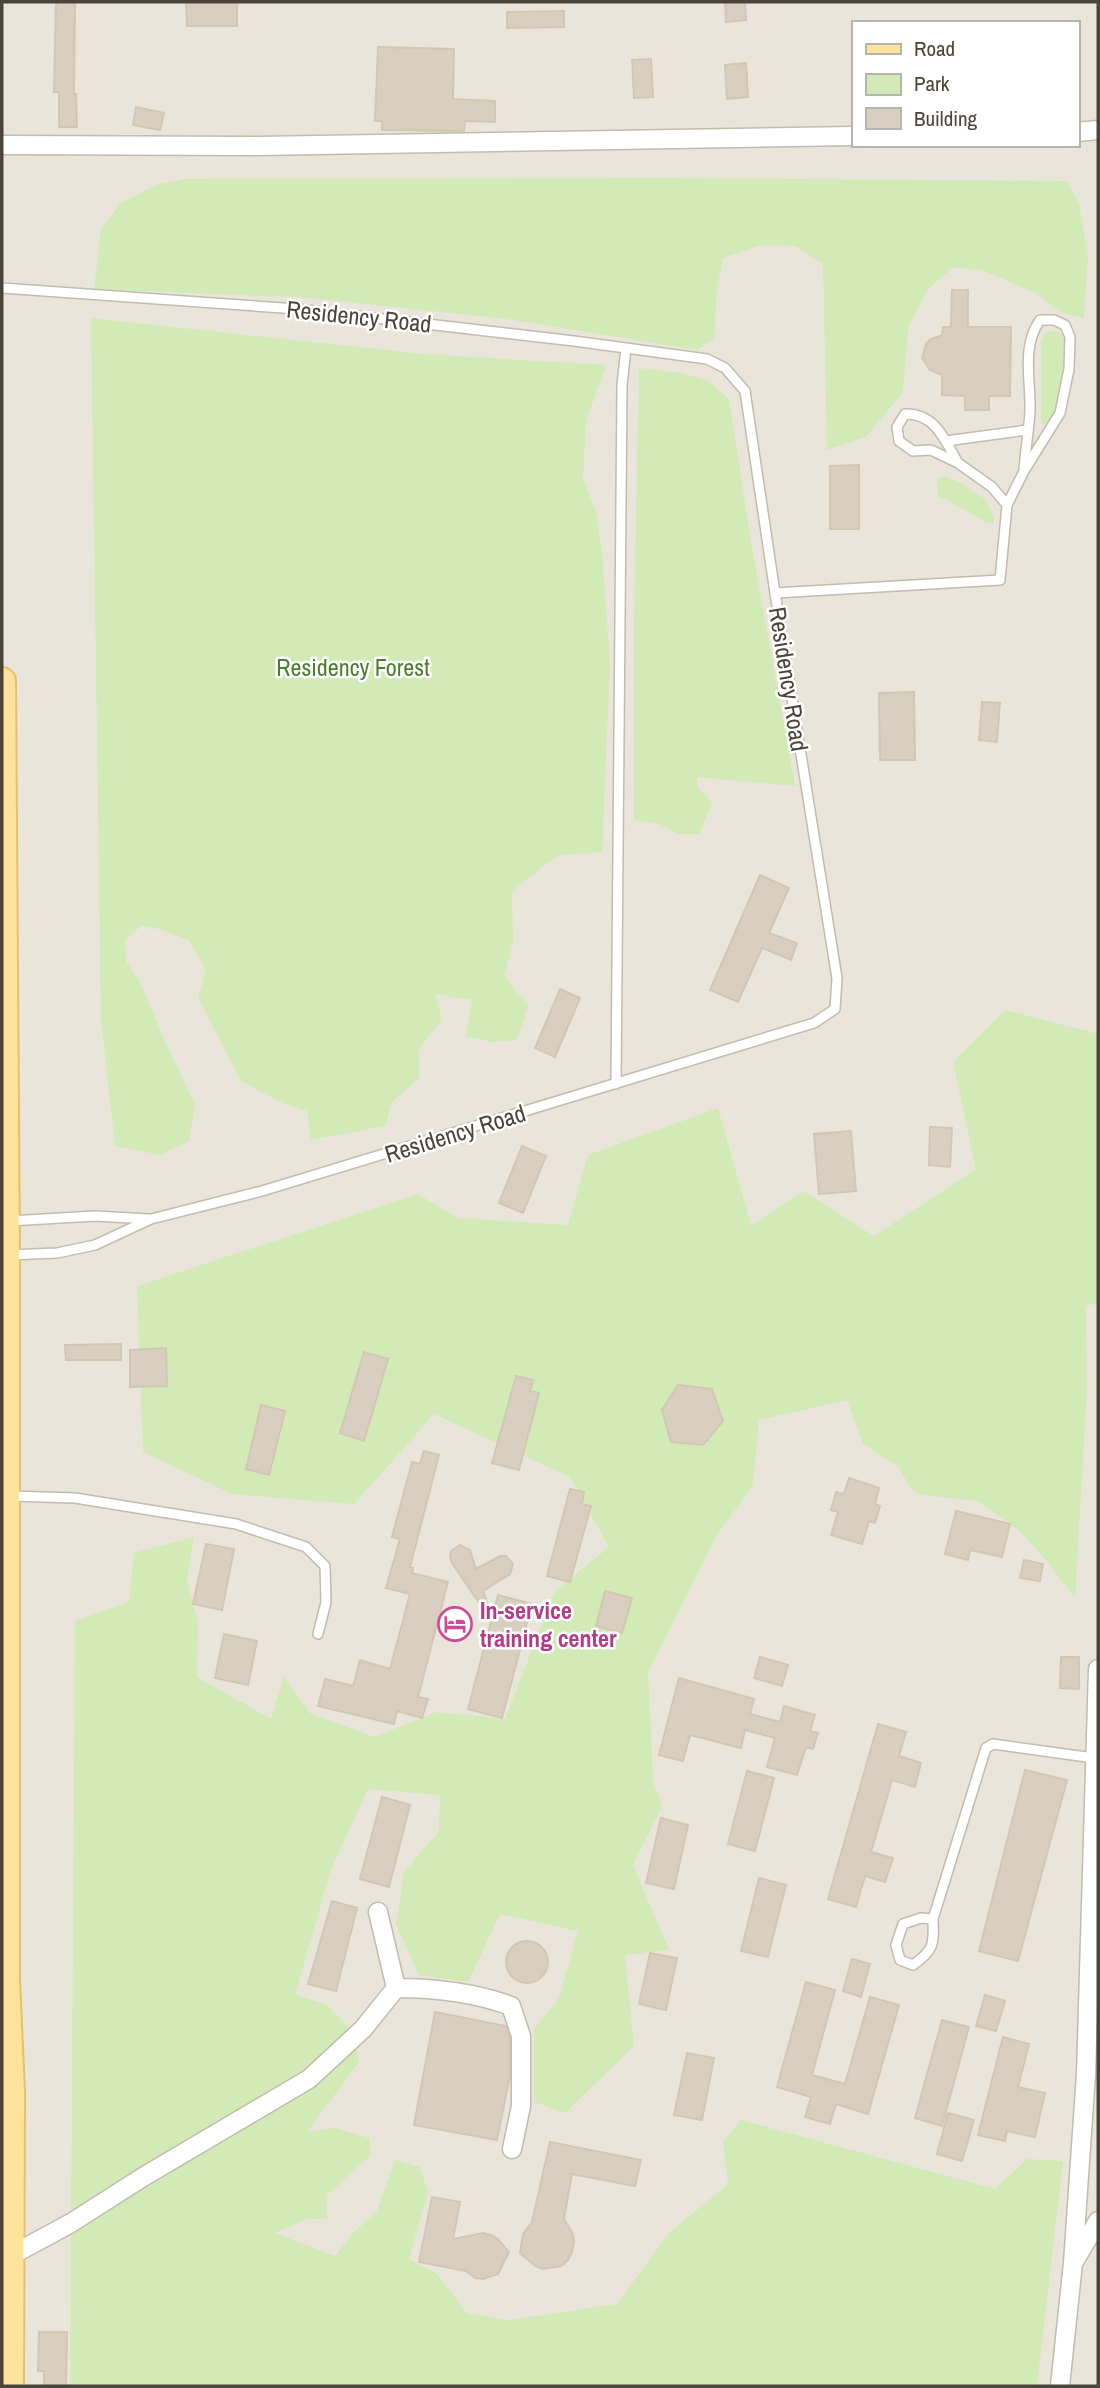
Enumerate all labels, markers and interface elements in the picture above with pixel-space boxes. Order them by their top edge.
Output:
legend [852,21,1079,147]
text: Road [914,34,955,63]
text: Park [914,69,950,98]
text: Building [914,104,978,133]
street label: Residency Road [285,292,433,340]
street label: Residency Road [762,605,816,753]
park label: Residency Forest [276,651,430,683]
street label: Residency Road [381,1096,529,1170]
place label: In-service training center [480,1594,617,1654]
hotel icon: In-service training center [436,1605,474,1643]

